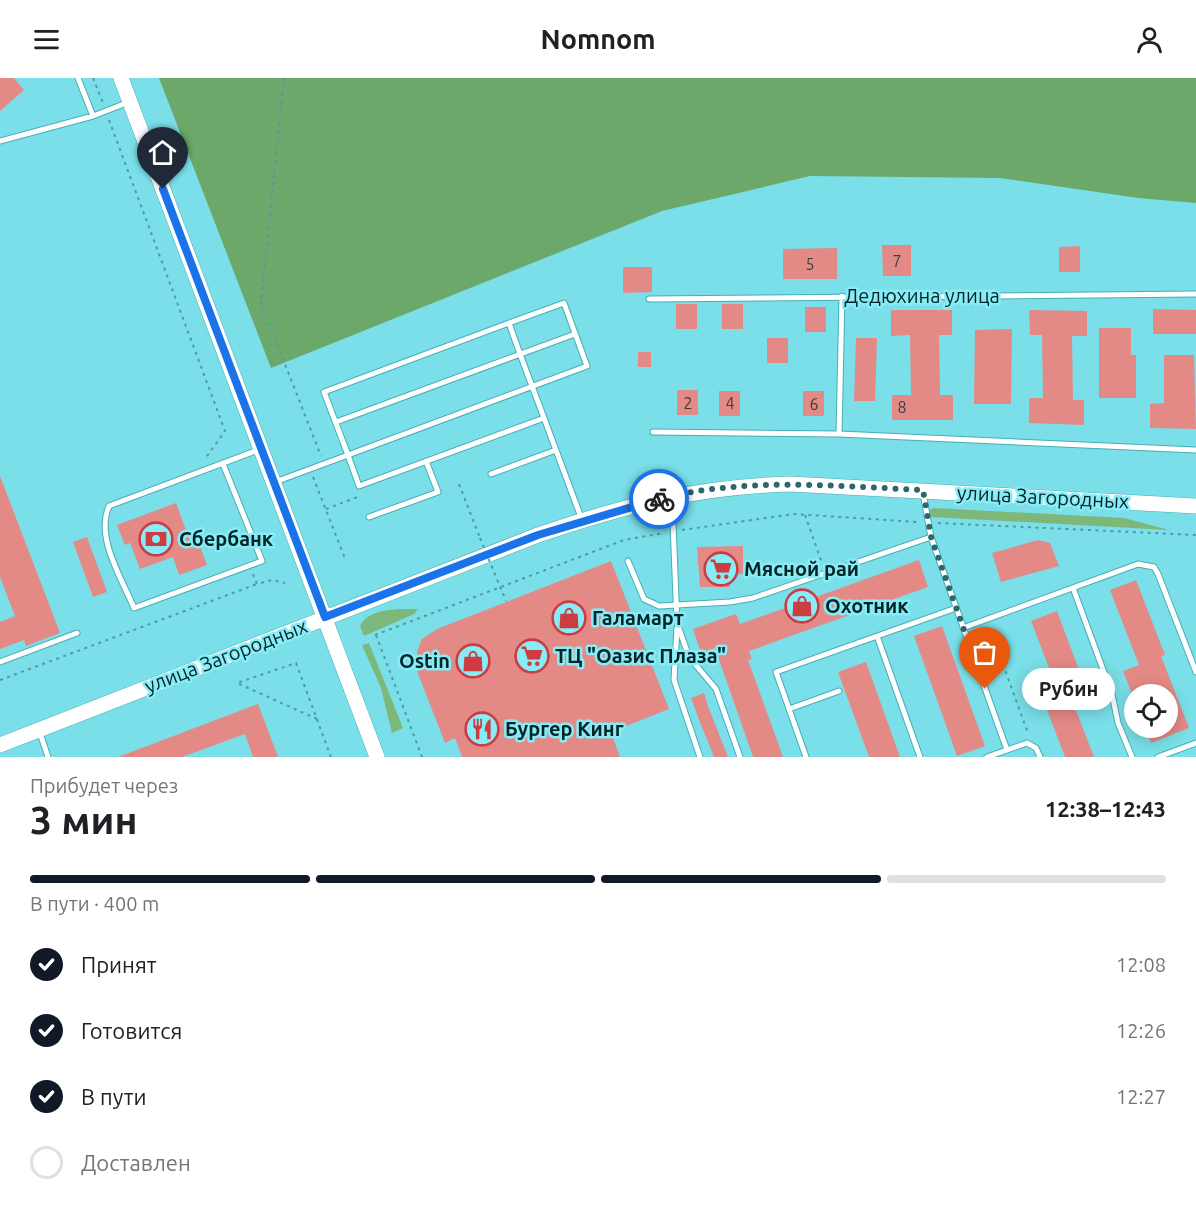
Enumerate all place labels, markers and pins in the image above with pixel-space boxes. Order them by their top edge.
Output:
pin [137,127,188,189]
bank icon: Сбербанк [138,521,174,557]
place label: Сбербанк [179,527,274,550]
supermarket icon: Мясной рай [703,551,739,587]
place label: Мясной рай [744,557,859,580]
shop icon: Охотник [784,588,820,624]
place label: Охотник [825,594,909,617]
shop icon: Галамарт [551,600,587,636]
place label: Галамарт [592,606,684,629]
pin [959,627,1010,689]
supermarket icon: ТЦ "Оазис Плаза" [514,638,550,674]
shop icon: Ostin [455,643,491,679]
place label: ТЦ "Оазис Плаза" [555,644,726,667]
place label: Ostin [399,649,450,672]
callout: Рубин [1021,668,1114,710]
restaurant icon: Бургер Кинг [464,711,500,747]
place label: Бургер Кинг [505,717,624,740]

